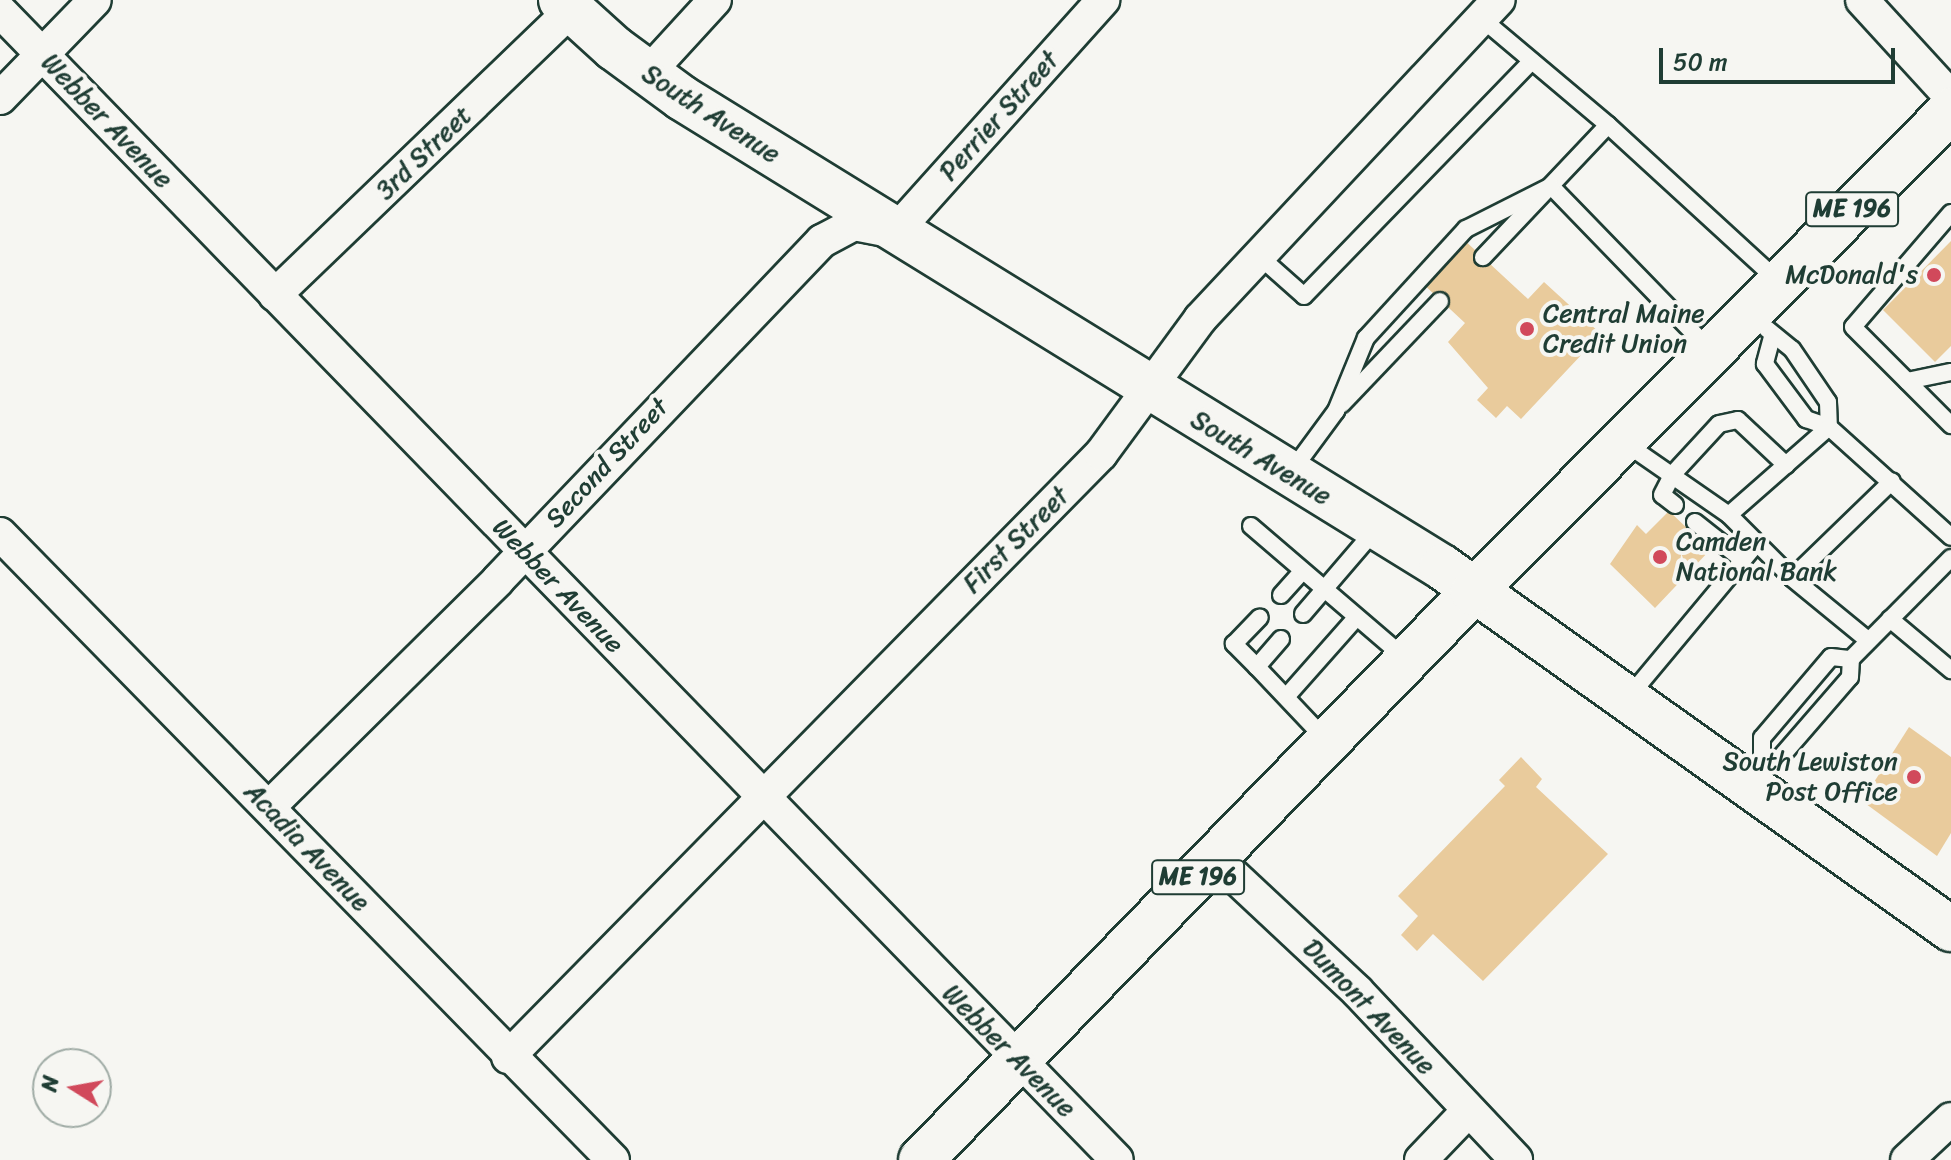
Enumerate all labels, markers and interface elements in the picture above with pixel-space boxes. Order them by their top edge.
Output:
scale bar [1663,32,1899,82]
text: 50 m [1673,41,1728,83]
street label: Perrier Street [933,45,1065,187]
street label: Webber Avenue [35,47,179,195]
street label: South Avenue [636,58,786,170]
street label: 3rd Street [370,100,478,206]
road number: ME 196 [1804,189,1900,229]
place label: McDonald's [1785,259,1918,291]
marker: McDonald's [1925,266,1943,284]
place label: Central Maine Credit Union [1543,298,1704,360]
marker: Central Maine Credit Union [1518,320,1536,338]
street label: Second Street [539,392,675,534]
street label: South Avenue [1185,404,1337,512]
street label: First Street [957,481,1075,599]
street label: Webber Avenue [486,512,630,660]
place label: Camden National Bank [1676,526,1837,588]
marker: Camden National Bank [1651,548,1669,566]
place label: South Lewiston Post Office [1723,746,1898,808]
marker: South Lewiston Post Office [1905,768,1923,786]
street label: Acadia Avenue [238,776,376,918]
road number: ME 196 [1150,857,1246,897]
street label: Dumont Avenue [1296,933,1442,1081]
street label: Webber Avenue [936,978,1082,1124]
north arrow [32,1048,112,1128]
text: N [29,1073,71,1095]

